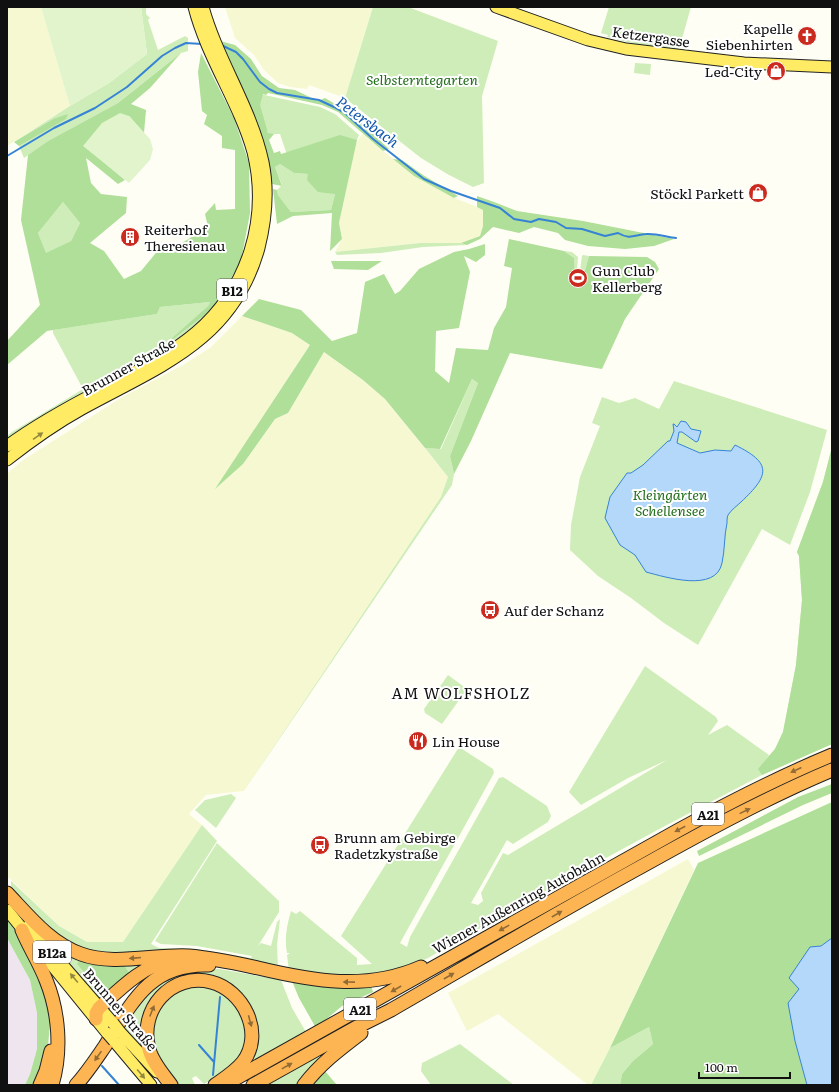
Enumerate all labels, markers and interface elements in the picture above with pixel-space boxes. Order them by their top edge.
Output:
place label: Kapelle Siebenhirten [706,18,793,54]
street label: Ketzergasse [611,21,691,51]
church icon: Kapelle Siebenhirten [796,25,818,47]
shop icon: Led-City [765,60,787,82]
place label: Led-City [705,61,763,81]
park label: Selbsterntegarten [366,69,479,89]
water label: Petersbach [332,90,404,152]
shop icon: Stöckl Parkett [747,182,769,204]
place label: Stöckl Parkett [650,183,744,203]
place label: Reiterhof Theresienau [144,219,225,255]
building icon: Reiterhof Theresienau [119,226,141,248]
place label: Gun Club Kellerberg [592,260,662,296]
sports icon: Gun Club Kellerberg [567,267,589,289]
road number: B12 [217,279,247,301]
street label: Brunner Straße [78,332,178,400]
one-way arrow [33,432,43,440]
park label: Kleingärten Schellensee [633,484,708,520]
bus stop icon: Auf der Schanz [479,599,501,621]
place label: Auf der Schanz [504,600,604,620]
district label: AM WOLFSHOLZ [391,681,531,704]
restaurant icon: Lin House [407,730,429,752]
place label: Lin House [432,731,500,751]
one-way arrow [791,767,802,773]
road number: A21 [692,803,724,825]
one-way arrow [739,808,750,814]
one-way arrow [674,826,686,832]
place label: Brunn am Gebirge Radetzkystraße [334,827,456,863]
bus stop icon: Brunn am Gebirge Radetzkystraße [309,834,331,856]
street label: Wiener Außenring Autobahn [428,846,608,958]
one-way arrow [551,911,563,918]
one-way arrow [498,924,510,931]
road number: B12a [33,941,71,963]
one-way arrow [129,954,141,961]
street label: Brunner Straße [79,963,163,1055]
one-way arrow [69,973,79,983]
one-way arrow [443,973,455,980]
one-way arrow [342,979,355,985]
one-way arrow [390,986,402,993]
road number: A21 [344,998,376,1020]
one-way arrow [149,1005,155,1017]
one-way arrow [247,1015,253,1027]
one-way arrow [94,1050,102,1061]
scale bar [699,1054,790,1080]
text: 100 m [705,1058,738,1076]
one-way arrow [281,1063,293,1070]
one-way arrow [137,1068,146,1079]

